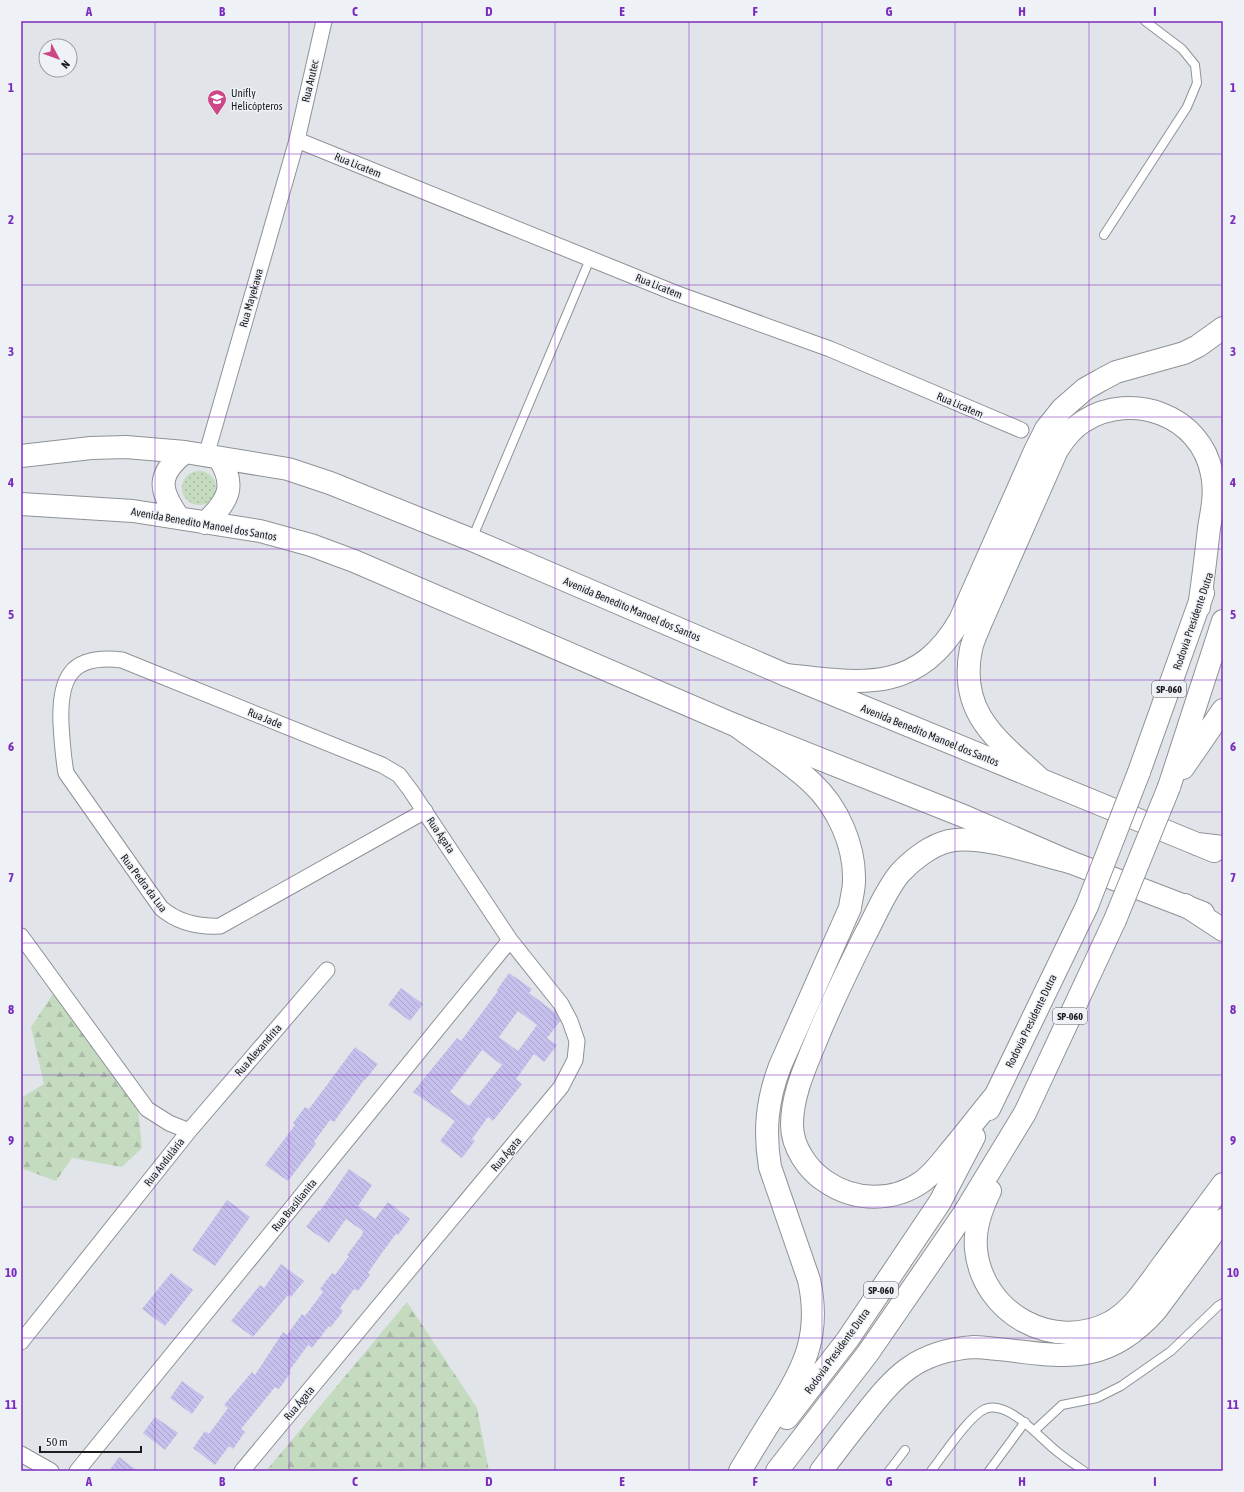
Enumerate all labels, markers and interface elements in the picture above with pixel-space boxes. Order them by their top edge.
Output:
text: A [85,4,93,19]
text: B [219,4,226,19]
text: C [352,4,358,19]
text: D [485,4,493,19]
text: E [619,4,625,19]
text: F [752,4,758,19]
text: G [886,4,893,19]
text: H [1018,4,1026,19]
text: I [1153,4,1157,19]
north arrow [38,38,78,78]
text: N [59,58,72,71]
street label: Rua Arutec [299,58,321,104]
text: 1 [8,80,14,95]
text: 1 [1230,80,1236,95]
place label: Unifly Helicópteros [231,87,283,112]
school or university icon: Unifly Helicópteros [206,88,228,116]
street label: Rua Licatem [333,150,383,180]
text: 2 [8,212,14,227]
text: 2 [1230,212,1236,227]
street label: Rua Mayekawa [237,267,265,329]
street label: Rua Licatem [634,271,684,301]
text: 3 [8,344,14,359]
text: 3 [1230,344,1236,359]
street label: Rua Licatem [935,390,985,420]
text: 4 [7,475,14,490]
text: 4 [1229,475,1236,490]
street label: Avenida Benedito Manoel dos Santos [130,505,278,543]
street label: Rodovia Presidente Dutra [1171,571,1215,671]
street label: Avenida Benedito Manoel dos Santos [562,575,702,643]
text: 5 [8,607,14,622]
text: 5 [1230,607,1236,622]
road number: SP-060 [1152,681,1186,697]
street label: Avenida Benedito Manoel dos Santos [859,702,1001,768]
street label: Rua Jade [246,706,284,730]
text: 6 [8,739,14,754]
text: 6 [1230,739,1236,754]
street label: Rua Ágata [425,815,457,855]
street label: Rua Pedra da Lua [118,852,170,914]
text: 7 [8,870,14,885]
text: 7 [1230,870,1236,885]
street label: Rodovia Presidente Dutra [1003,972,1059,1070]
text: 8 [8,1002,14,1017]
text: 8 [1230,1002,1236,1017]
road number: SP-060 [1053,1008,1087,1024]
street label: Rua Alexandrita [232,1022,284,1078]
text: 9 [8,1133,14,1148]
text: 9 [1230,1133,1236,1148]
street label: Rua Ágata [488,1135,524,1173]
street label: Rua Andulária [142,1136,186,1188]
street label: Rua Brasilianita [269,1176,319,1234]
text: 10 [5,1265,17,1280]
text: 10 [1227,1265,1239,1280]
road number: SP-060 [864,1282,898,1298]
street label: Rodovia Presidente Dutra [802,1306,872,1396]
street label: Rua Ágata [281,1384,317,1422]
text: 11 [5,1397,17,1412]
text: 11 [1227,1397,1239,1412]
scale bar [40,1428,141,1454]
text: 50 m [46,1435,68,1449]
text: A [85,1474,93,1489]
text: B [219,1474,226,1489]
text: C [352,1474,358,1489]
text: D [485,1474,493,1489]
text: E [619,1474,625,1489]
text: F [752,1474,758,1489]
text: G [886,1474,893,1489]
text: H [1018,1474,1026,1489]
text: I [1153,1474,1157,1489]

